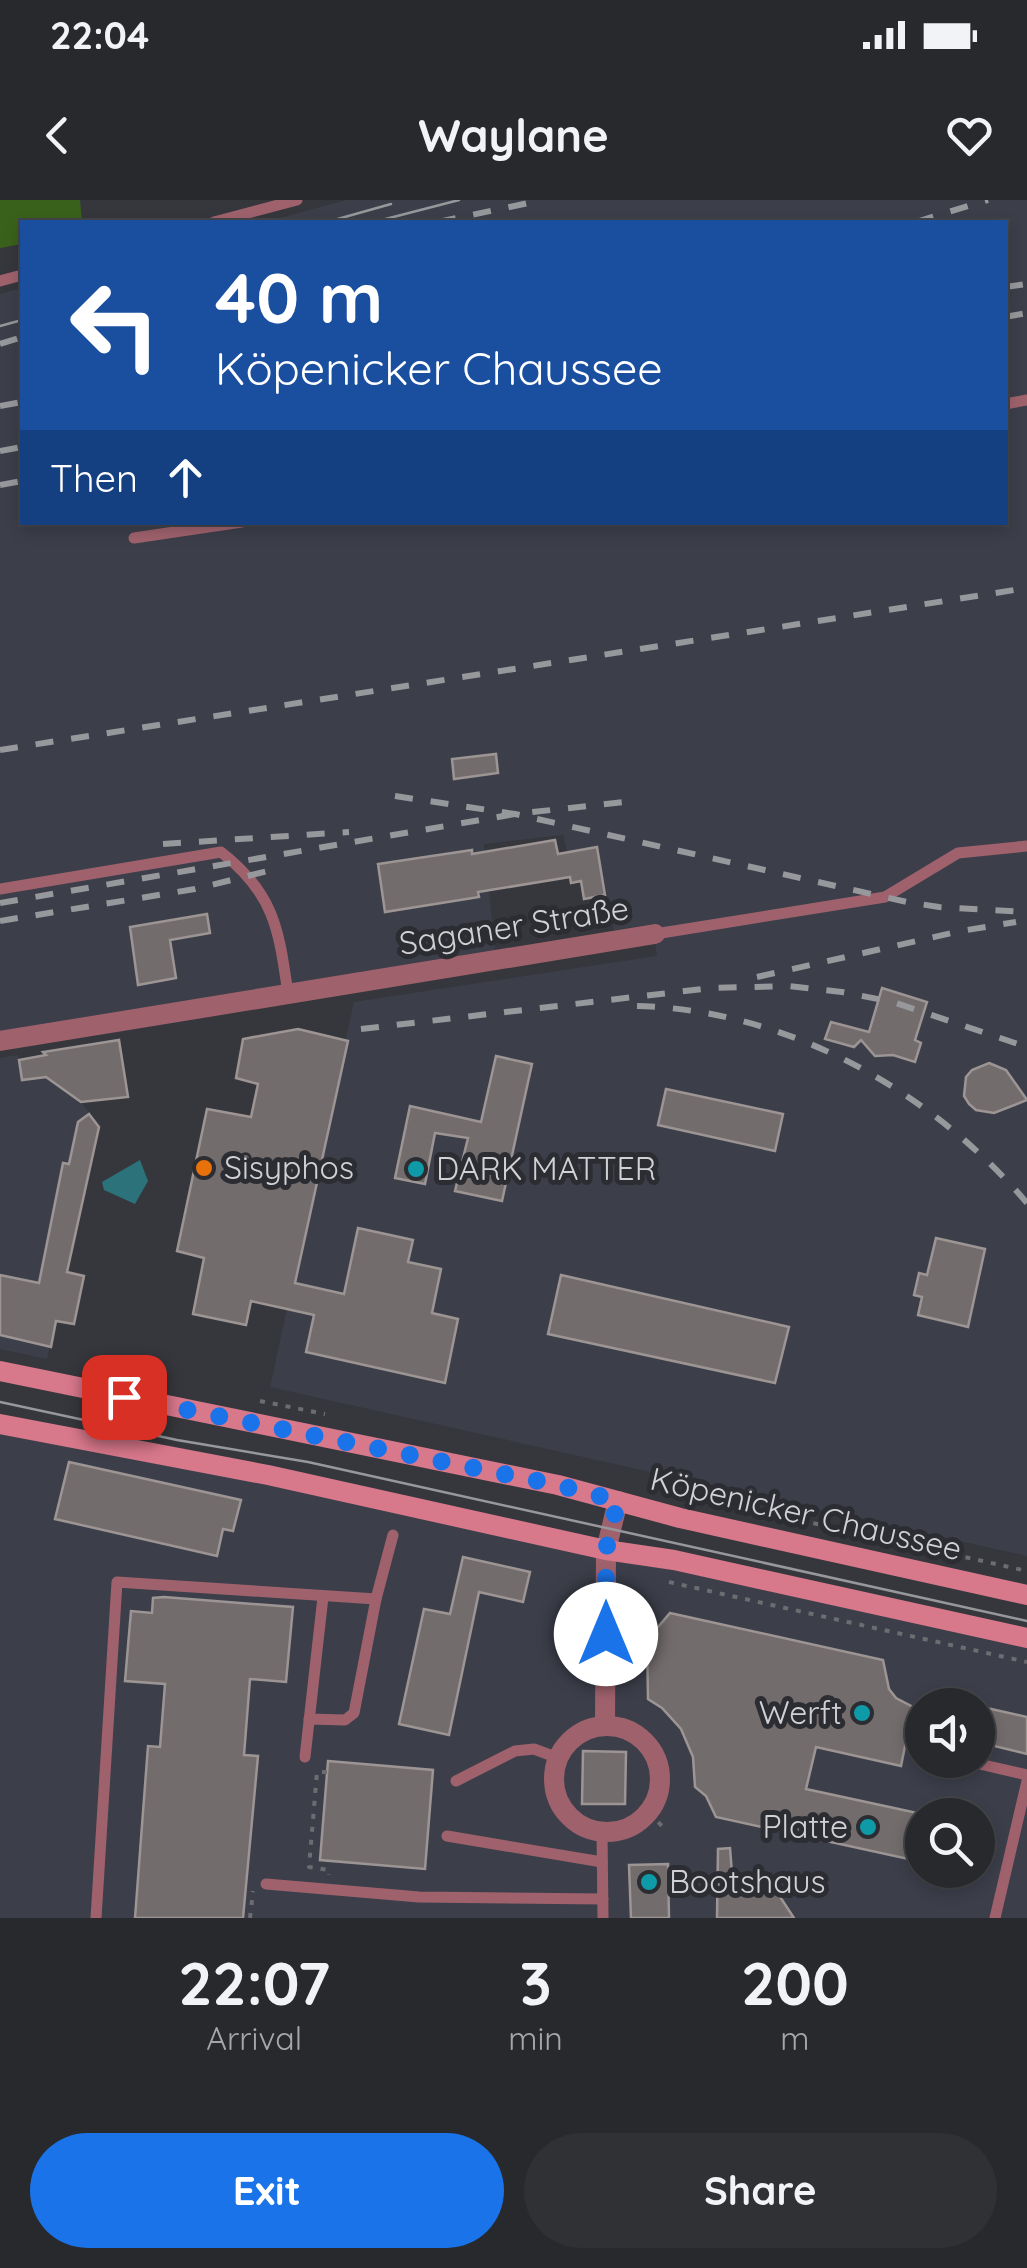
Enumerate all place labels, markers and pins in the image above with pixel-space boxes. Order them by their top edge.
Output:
place label: Sisyphos [224,1147,354,1187]
place label: DARK MATTER [436,1148,656,1188]
marker: Sisyphos [193,1157,215,1179]
marker: DARK MATTER [405,1158,427,1180]
pin [82,1355,167,1440]
place label: Werft [759,1692,842,1732]
marker: Werft [851,1702,873,1724]
place label: Platte [763,1806,848,1846]
marker: Platte [857,1816,879,1838]
place label: Bootshaus [669,1861,825,1901]
marker: Bootshaus [638,1871,660,1893]

